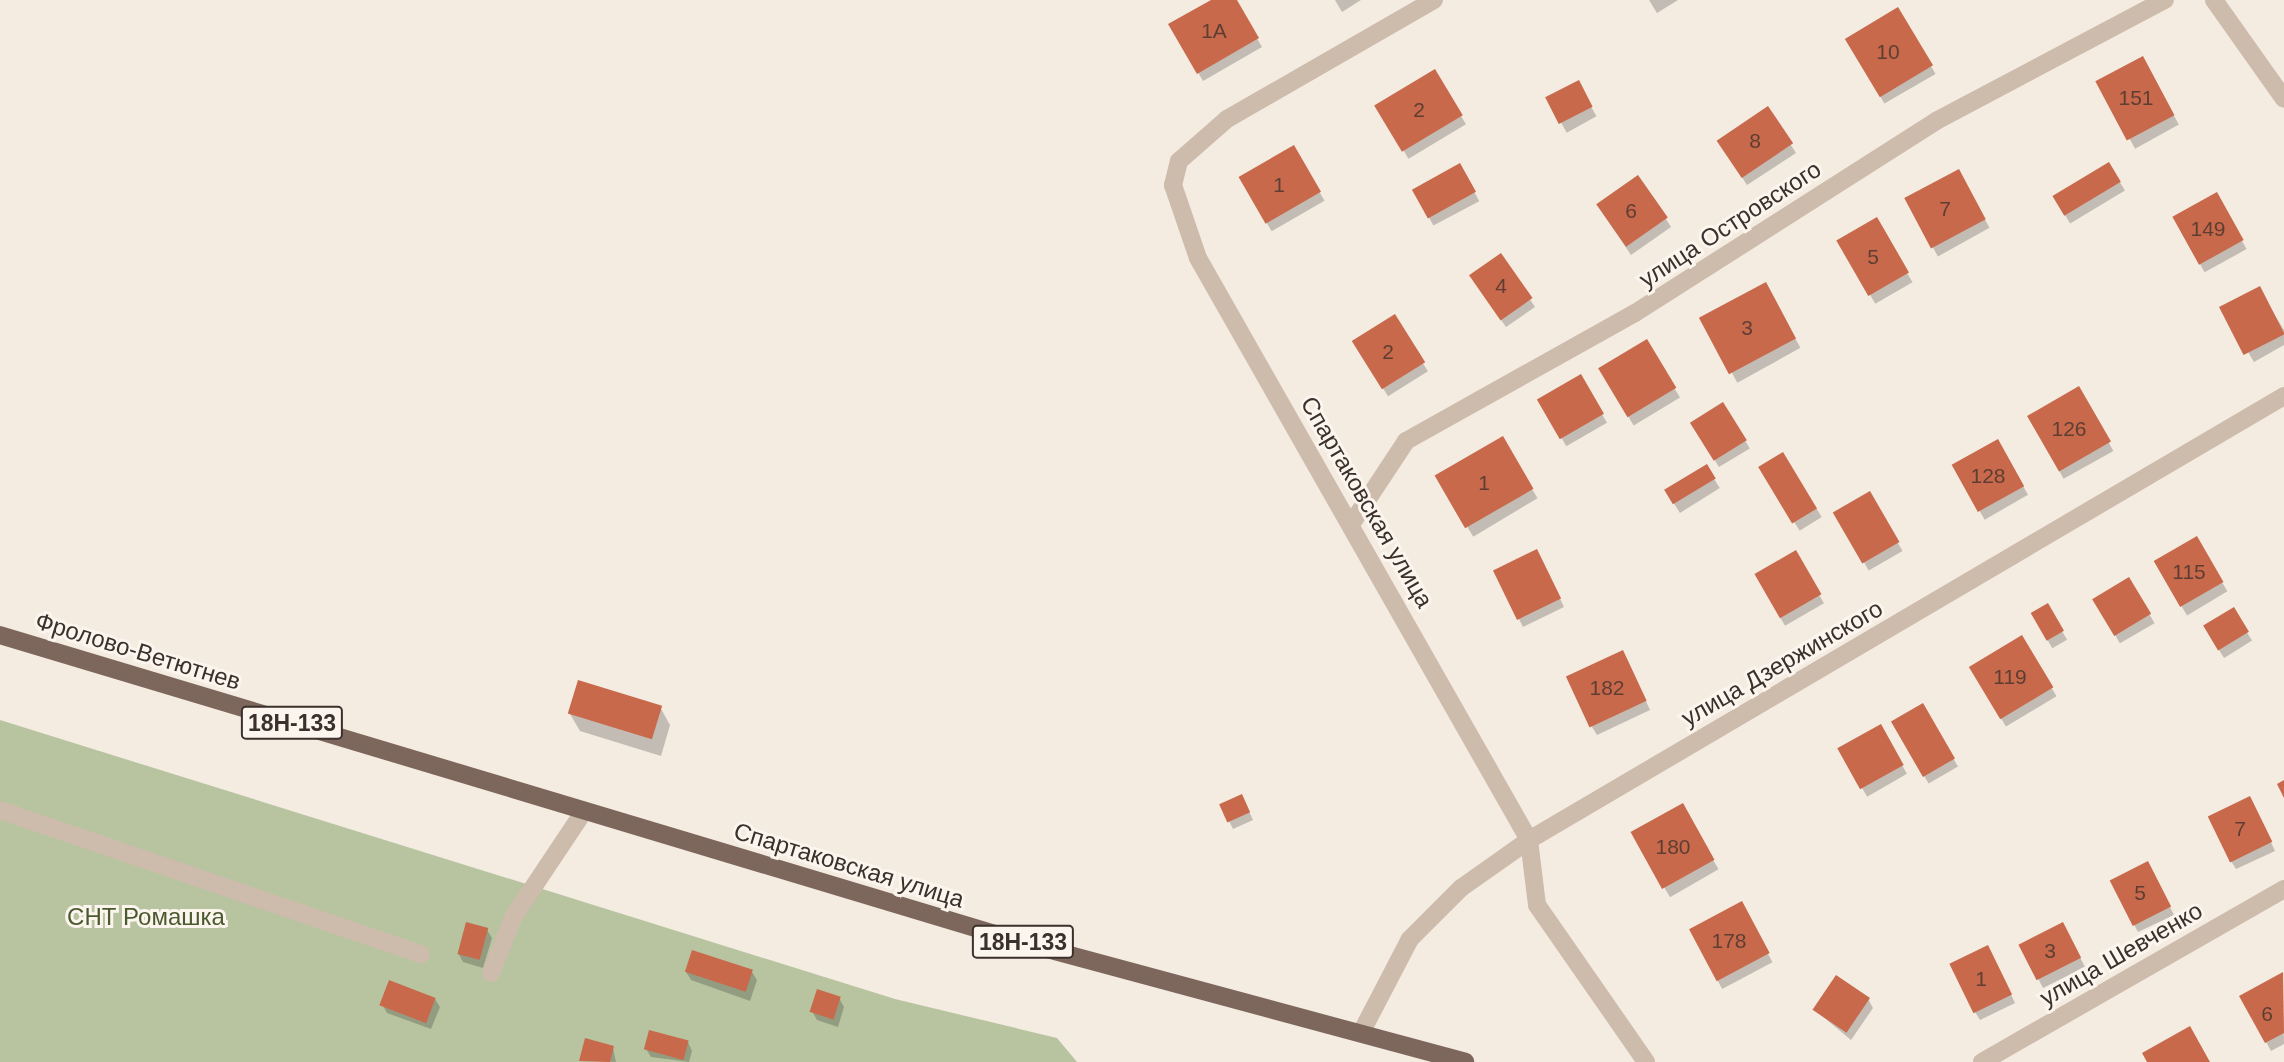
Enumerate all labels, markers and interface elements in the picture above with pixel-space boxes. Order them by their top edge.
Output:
house number: 1А [1201,18,1227,44]
house number: 10 [1876,39,1900,65]
house number: 151 [2118,85,2154,111]
house number: 2 [1413,97,1425,123]
house number: 8 [1749,128,1761,154]
street label: улица Островского [1634,154,1826,294]
house number: 1 [1273,172,1285,198]
house number: 7 [1939,196,1951,222]
house number: 6 [1625,198,1637,224]
house number: 149 [2190,216,2226,242]
house number: 5 [1867,244,1879,270]
house number: 4 [1495,273,1507,299]
house number: 3 [1741,315,1753,341]
house number: 2 [1382,339,1394,365]
street label: Спартаковская улица [1295,391,1439,613]
house number: 126 [2051,416,2087,442]
house number: 128 [1970,463,2006,489]
house number: 1 [1478,470,1490,496]
house number: 115 [2172,559,2206,585]
street label: улица Дзержинского [1676,594,1888,732]
street label: Фролово-Ветютнев [32,606,244,696]
house number: 119 [1993,664,2027,690]
house number: 182 [1589,675,1625,701]
road number: 18Н-133 [240,704,344,743]
street label: Спартаковская улица [730,816,968,914]
house number: 7 [2234,816,2246,842]
house number: 180 [1655,834,1691,860]
house number: 5 [2134,880,2146,906]
street label: улица Шевченко [2035,896,2207,1012]
park label: СНТ Ромашка [67,903,225,931]
road number: 18Н-133 [970,923,1076,962]
house number: 178 [1711,928,1747,954]
house number: 3 [2044,938,2056,964]
house number: 1 [1975,966,1987,992]
house number: 6 [2261,1001,2273,1027]

